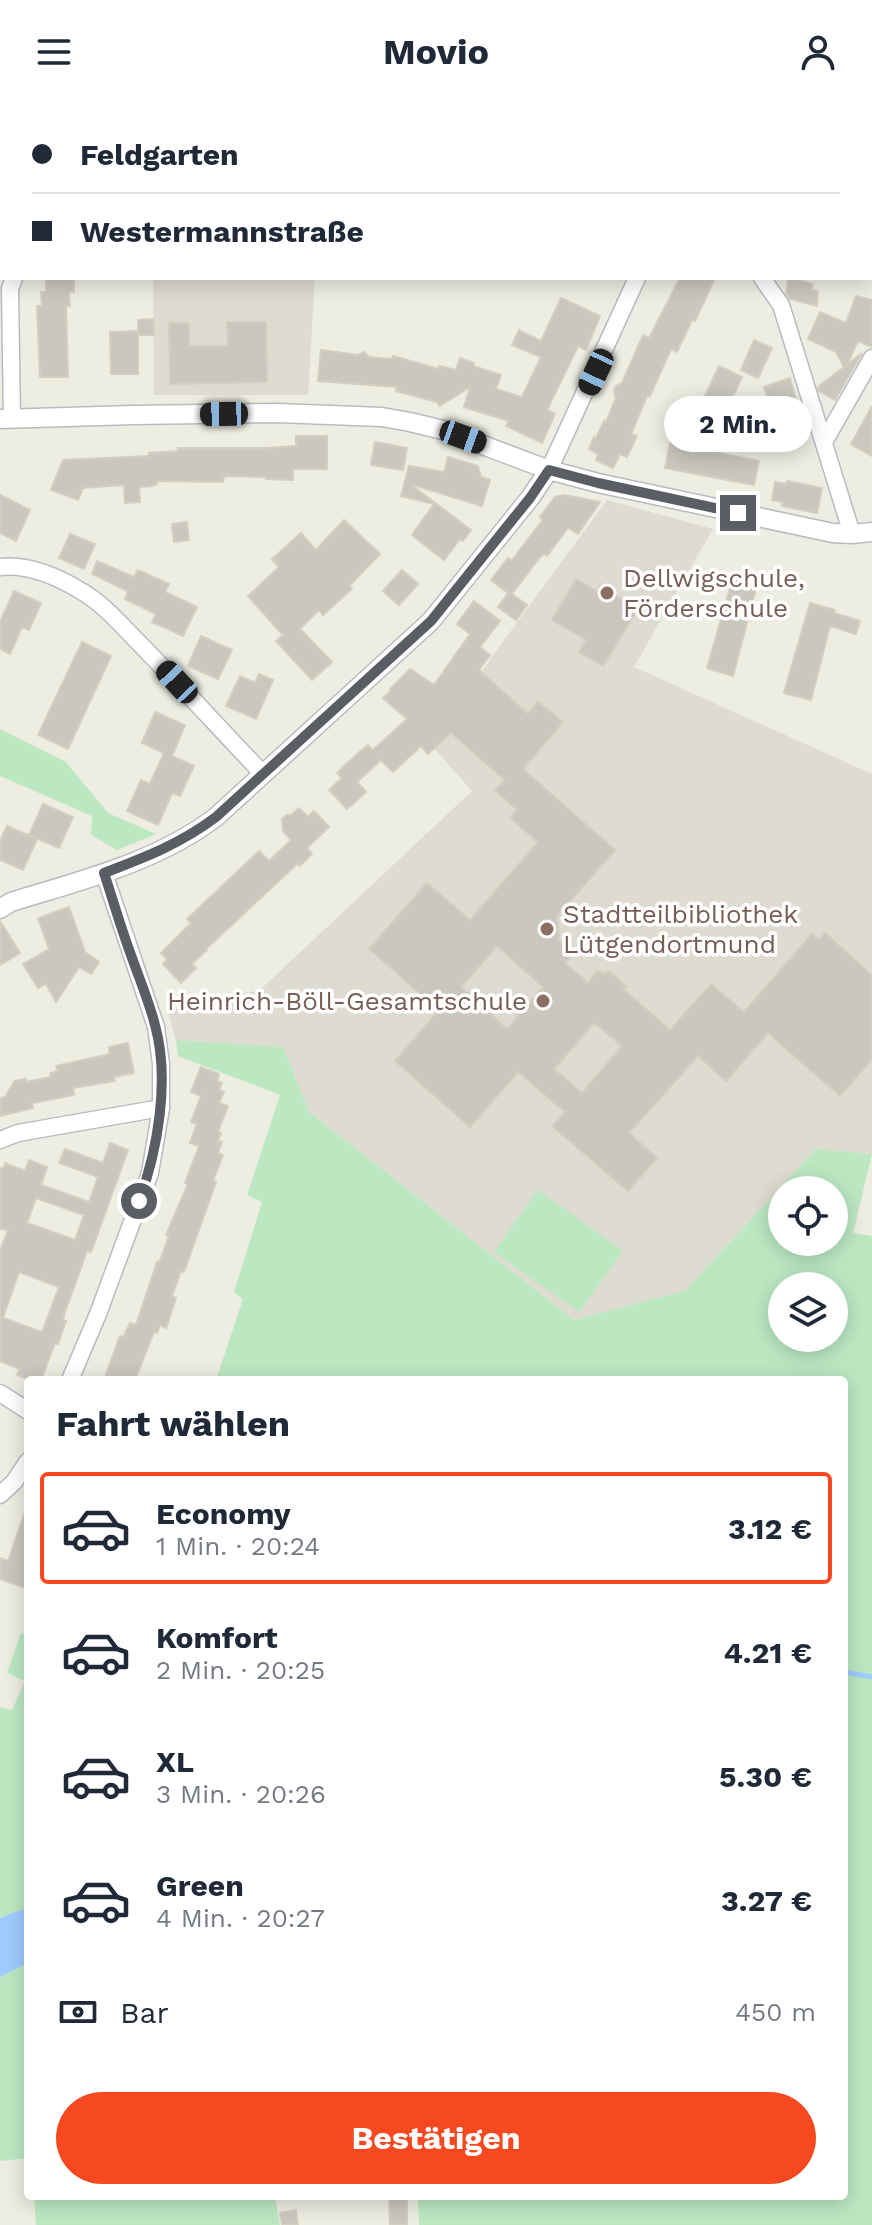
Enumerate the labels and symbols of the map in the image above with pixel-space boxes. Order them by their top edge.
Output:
car [575,345,617,399]
callout: 2 Min. [664,397,812,453]
car [200,402,248,426]
car [436,418,490,456]
route end [720,495,756,531]
place label: Dellwigschule, Förderschule [623,563,805,623]
marker: Dellwigschule, Förderschule [598,584,616,602]
car [152,656,202,708]
place label: Stadtteilbibliothek Lütgendortmund [563,899,798,959]
marker: Stadtteilbibliothek Lütgendortmund [538,920,556,938]
place label: Heinrich-Böll-Gesamtschule [167,986,527,1016]
marker: Heinrich-Böll-Gesamtschule [534,992,552,1010]
route start [121,1183,157,1219]

